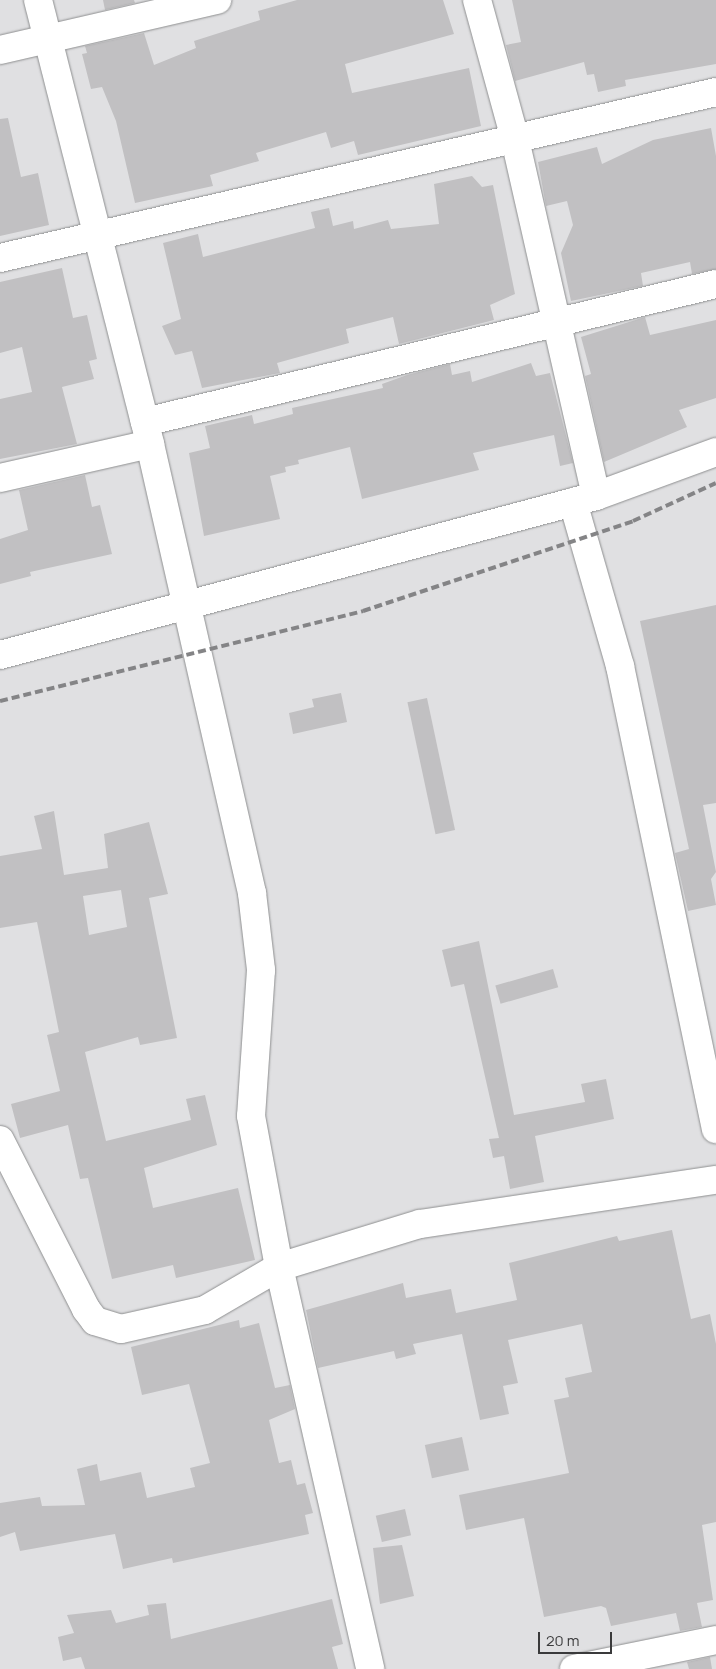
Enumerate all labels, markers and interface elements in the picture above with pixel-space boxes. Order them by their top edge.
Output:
scale bar [541,1622,615,1654]
text: 20 m [546,1630,579,1651]

